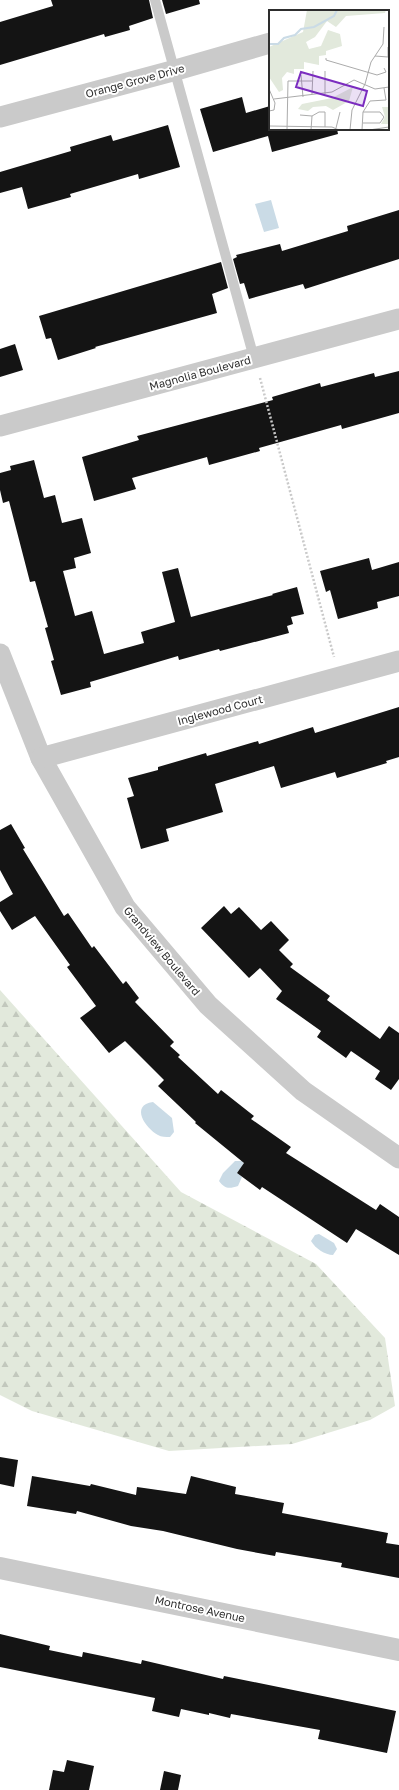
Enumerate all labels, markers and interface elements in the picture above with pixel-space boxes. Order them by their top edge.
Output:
inset map [269,10,389,130]
street label: Orange Grove Drive [84,61,186,100]
street label: Magnolia Boulevard [148,353,252,392]
street label: Inglewood Court [176,692,264,727]
street label: Grandview Boulevard [121,904,203,998]
street label: Montrose Avenue [154,1593,246,1624]

